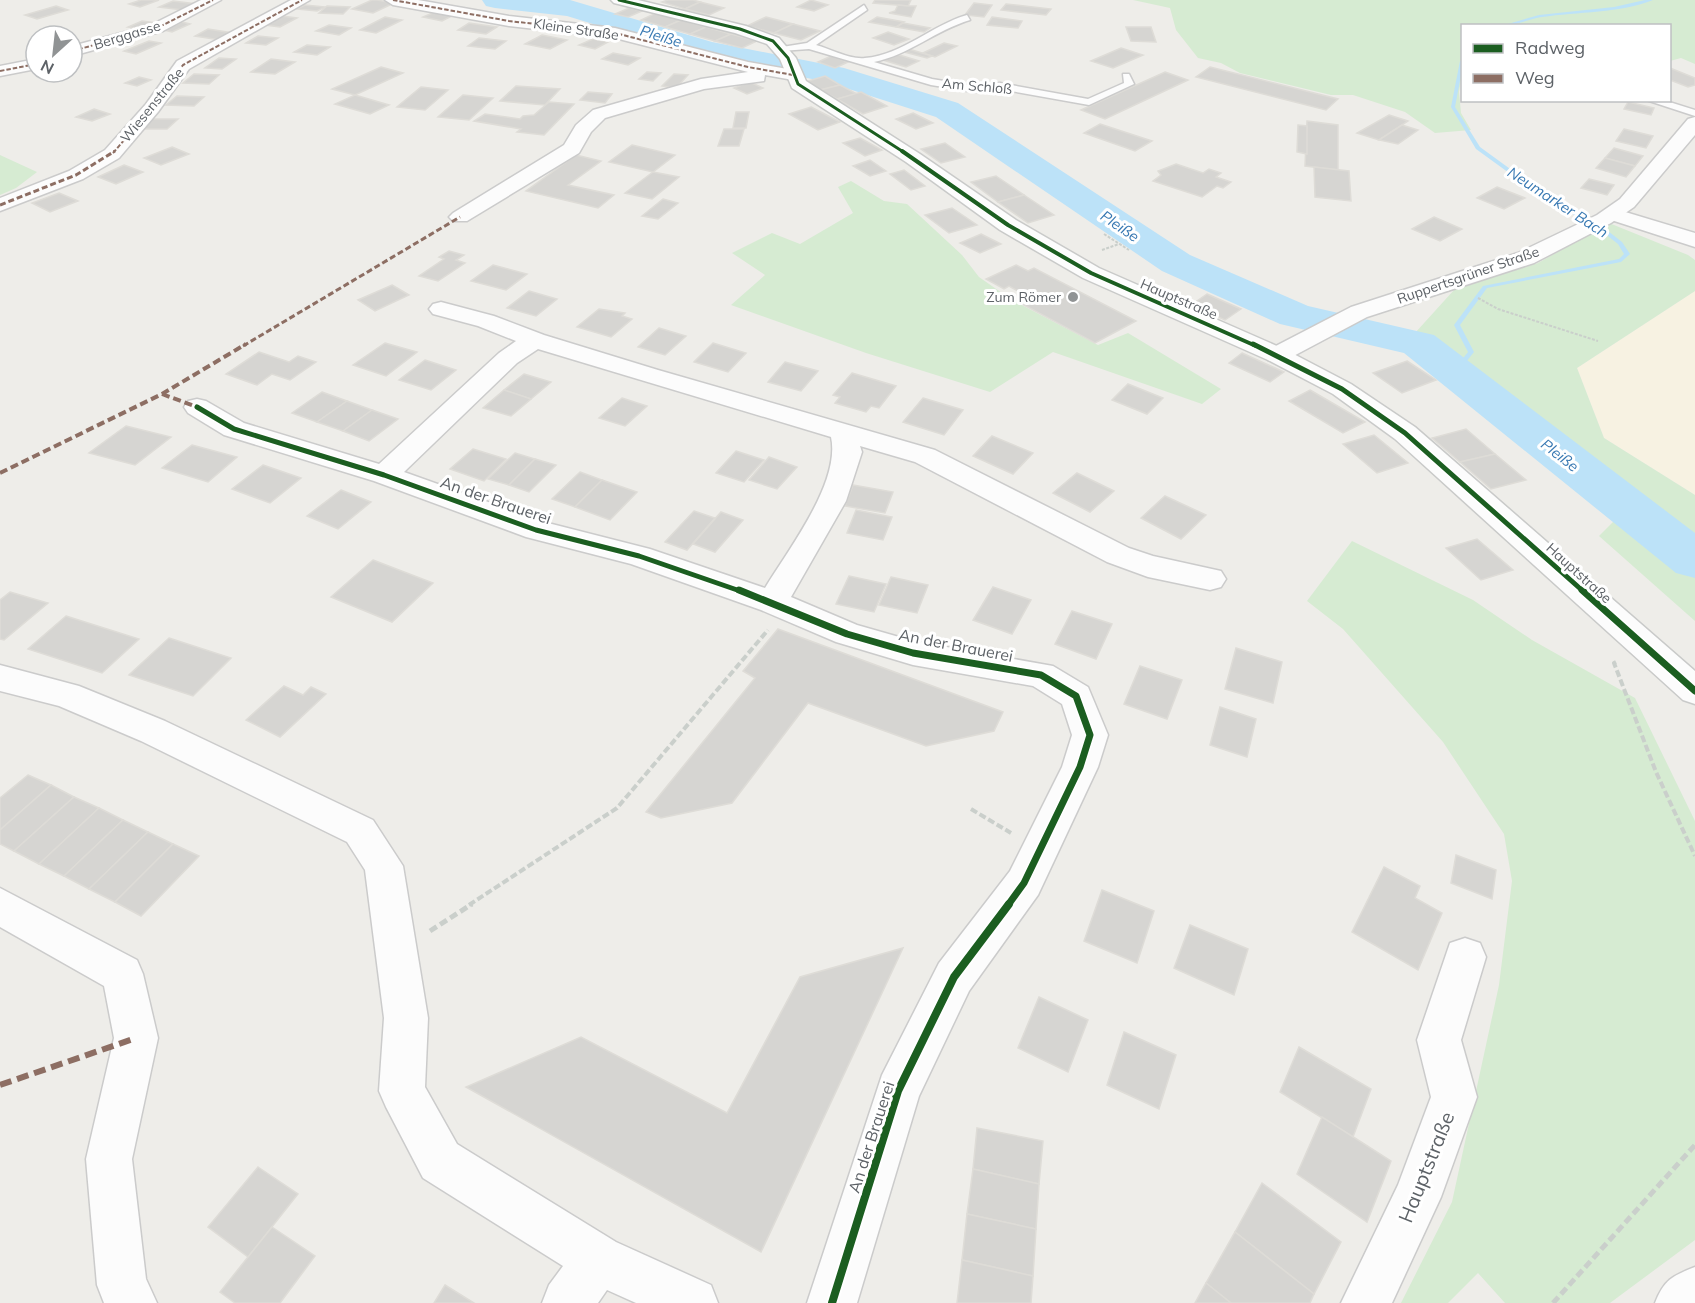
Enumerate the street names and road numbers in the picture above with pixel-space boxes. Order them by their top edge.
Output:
street label: Kleine Straße [532,14,620,44]
street label: Berggasse [91,16,163,54]
street label: Wiesenstraße [116,64,188,146]
street label: Am Schloß [941,74,1013,98]
street label: Ruppertsgrüner Straße [1395,242,1541,308]
street label: Hauptstraße [1138,275,1220,323]
street label: An der Brauerei [438,472,554,528]
street label: Hauptstraße [1542,539,1616,607]
street label: An der Brauerei [897,624,1015,666]
street label: An der Brauerei [844,1079,898,1195]
street label: Hauptstraße [1392,1108,1460,1226]

